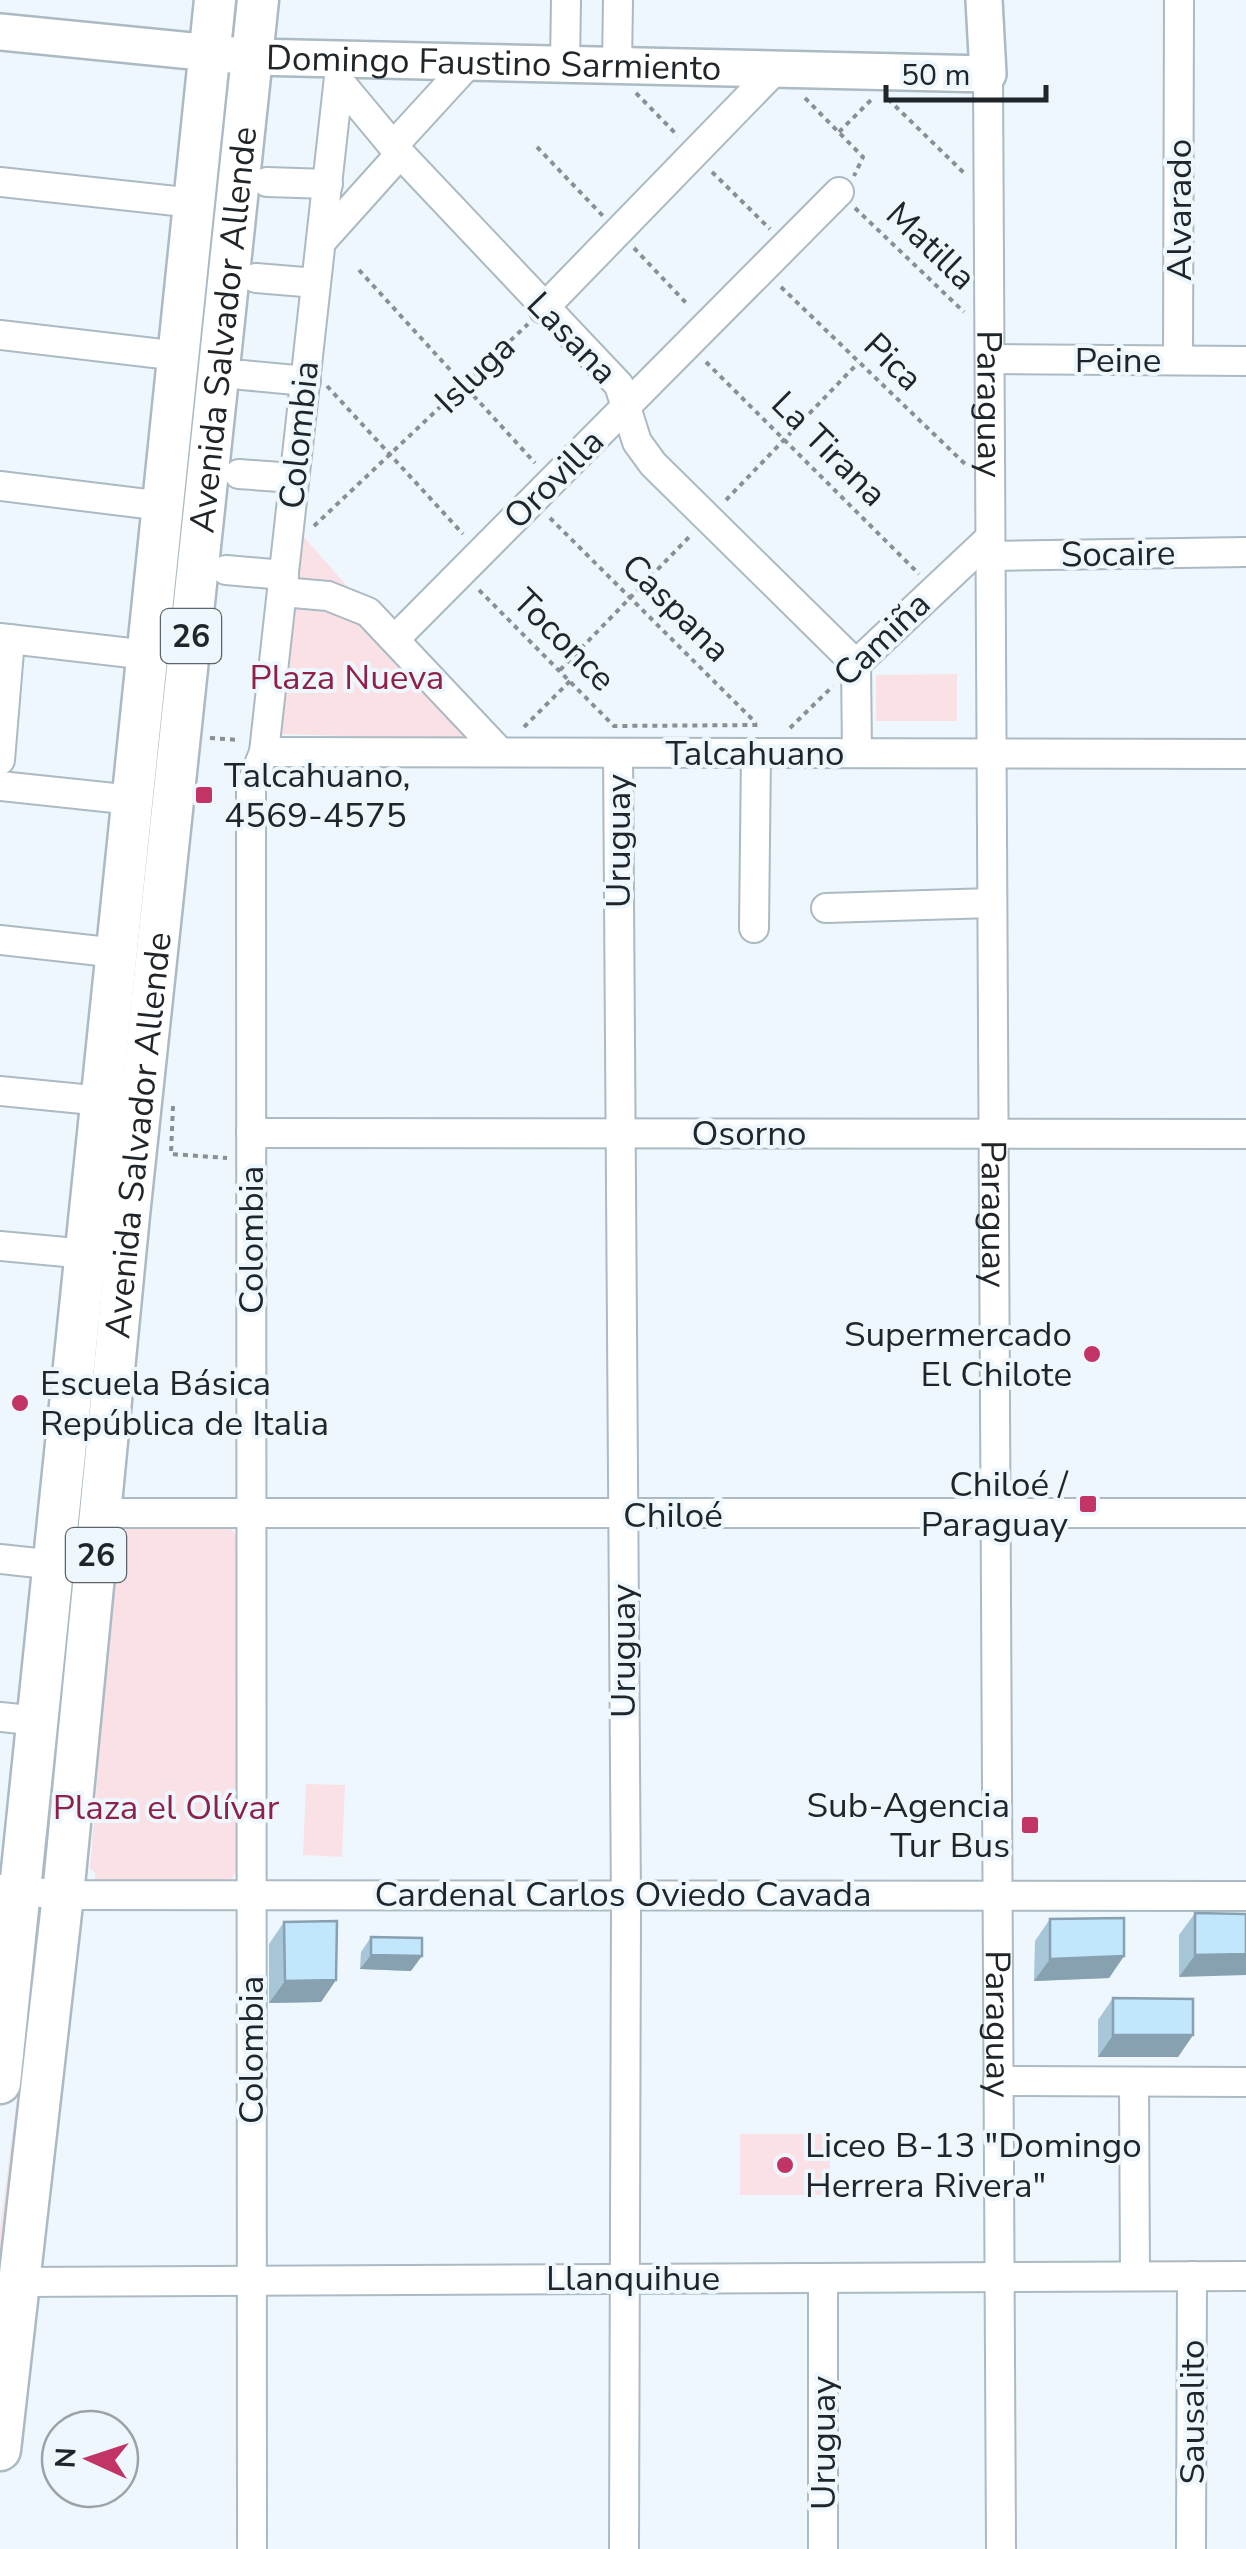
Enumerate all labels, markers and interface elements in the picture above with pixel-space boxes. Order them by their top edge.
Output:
street label: Domingo Faustino Sarmiento [266,34,722,91]
scale bar [886,40,1046,102]
text: 50 m [901,55,970,96]
street label: Avenida Salvador Allende [178,124,268,535]
street label: Alvarado [1156,139,1203,281]
street label: Matilla [876,192,986,300]
street label: Lasana [516,282,628,394]
street label: Pica [853,323,933,401]
street label: Isluga [425,324,525,424]
street label: Paraguay [966,330,1014,478]
street label: Peine [1075,337,1161,384]
street label: Colombia [268,359,330,511]
street label: La Tirana [761,381,897,517]
street label: Orovilla [494,419,614,539]
street label: Socaire [1060,530,1176,578]
street label: Caspana [611,543,741,673]
street label: Toconce [502,578,626,702]
street label: Camiña [823,581,941,697]
road number: 26 [161,609,221,663]
park label: Plaza Nueva [250,654,444,701]
street label: Talcahuano [665,730,845,777]
place label: Talcahuano, 4569-4575 [224,752,410,839]
street label: Uruguay [595,774,642,908]
marker: Talcahuano, 4569-4575 [193,784,215,806]
street label: Avenida Salvador Allende [94,930,182,1341]
street label: Osorno [691,1110,807,1157]
street label: Paraguay [970,1140,1018,1288]
street label: Colombia [228,1166,275,1314]
place label: Supermercado El Chilote [844,1311,1072,1398]
marker: Supermercado El Chilote [1081,1343,1103,1365]
place label: Escuela Básica República de Italia [40,1360,329,1447]
marker: Escuela Básica República de Italia [9,1392,31,1414]
place label: Chiloé / Paraguay [921,1461,1069,1548]
street label: Chiloé [623,1492,723,1539]
marker: Chiloé / Paraguay [1077,1493,1099,1515]
road number: 26 [66,1528,126,1582]
street label: Uruguay [600,1584,647,1718]
place label: Sub-Agencia Tur Bus [807,1782,1010,1869]
park label: Plaza el Olívar [53,1784,280,1831]
marker: Sub-Agencia Tur Bus [1019,1814,1041,1836]
street label: Cardenal Carlos Oviedo Cavada [374,1871,872,1918]
street label: Paraguay [974,1950,1022,2098]
street label: Colombia [228,1976,275,2124]
place label: Liceo B-13 "Domingo Herrera Rivera" [805,2122,1142,2209]
marker: Liceo B-13 "Domingo Herrera Rivera" [774,2154,796,2176]
street label: Llanquihue [546,2255,720,2302]
street label: Sausalito [1169,2339,1216,2485]
street label: Uruguay [800,2376,847,2510]
north arrow [40,2409,140,2509]
text: N [47,2446,86,2469]

